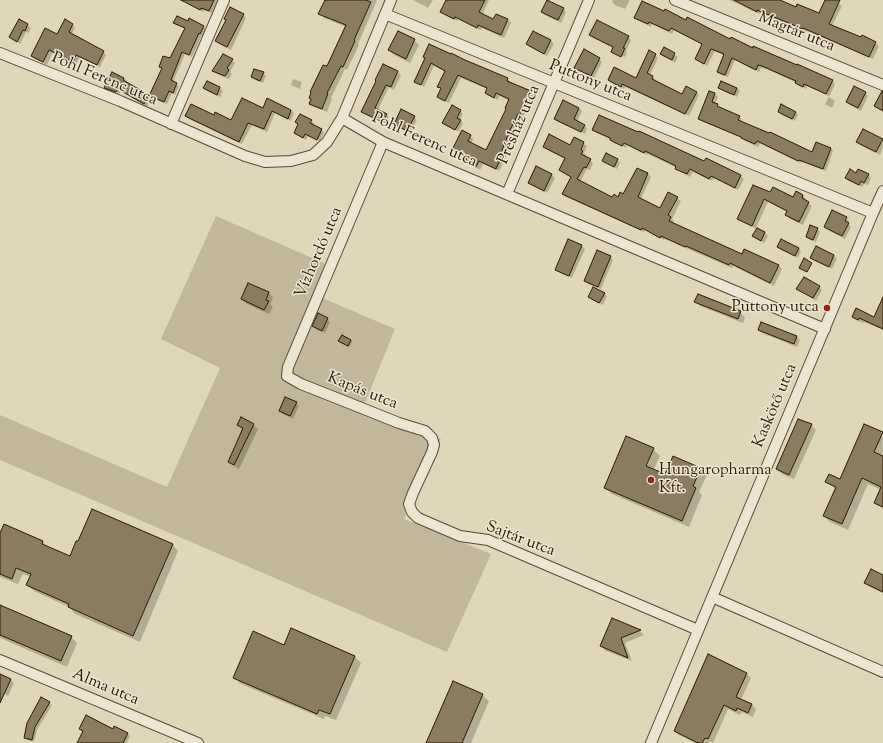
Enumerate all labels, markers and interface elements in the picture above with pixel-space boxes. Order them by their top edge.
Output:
street label: Magtár utca [755,9,837,57]
street label: Pohl Ferenc utca [48,49,160,111]
street label: Puttony utca [546,57,634,107]
street label: Présház utca [495,83,545,167]
street label: Pohl Ferenc utca [368,109,480,173]
street label: Vízhordó utca [292,205,348,301]
place label: Puttony utca [732,298,819,318]
marker: Puttony utca [822,303,832,313]
street label: Kaskötő utca [750,361,802,451]
street label: Kapás utca [324,369,400,415]
place label: Hungaropharma Kft. [659,461,772,499]
marker: Hungaropharma Kft. [646,475,656,485]
street label: Sajtár utca [483,518,557,562]
street label: Alma utca [69,665,141,711]

